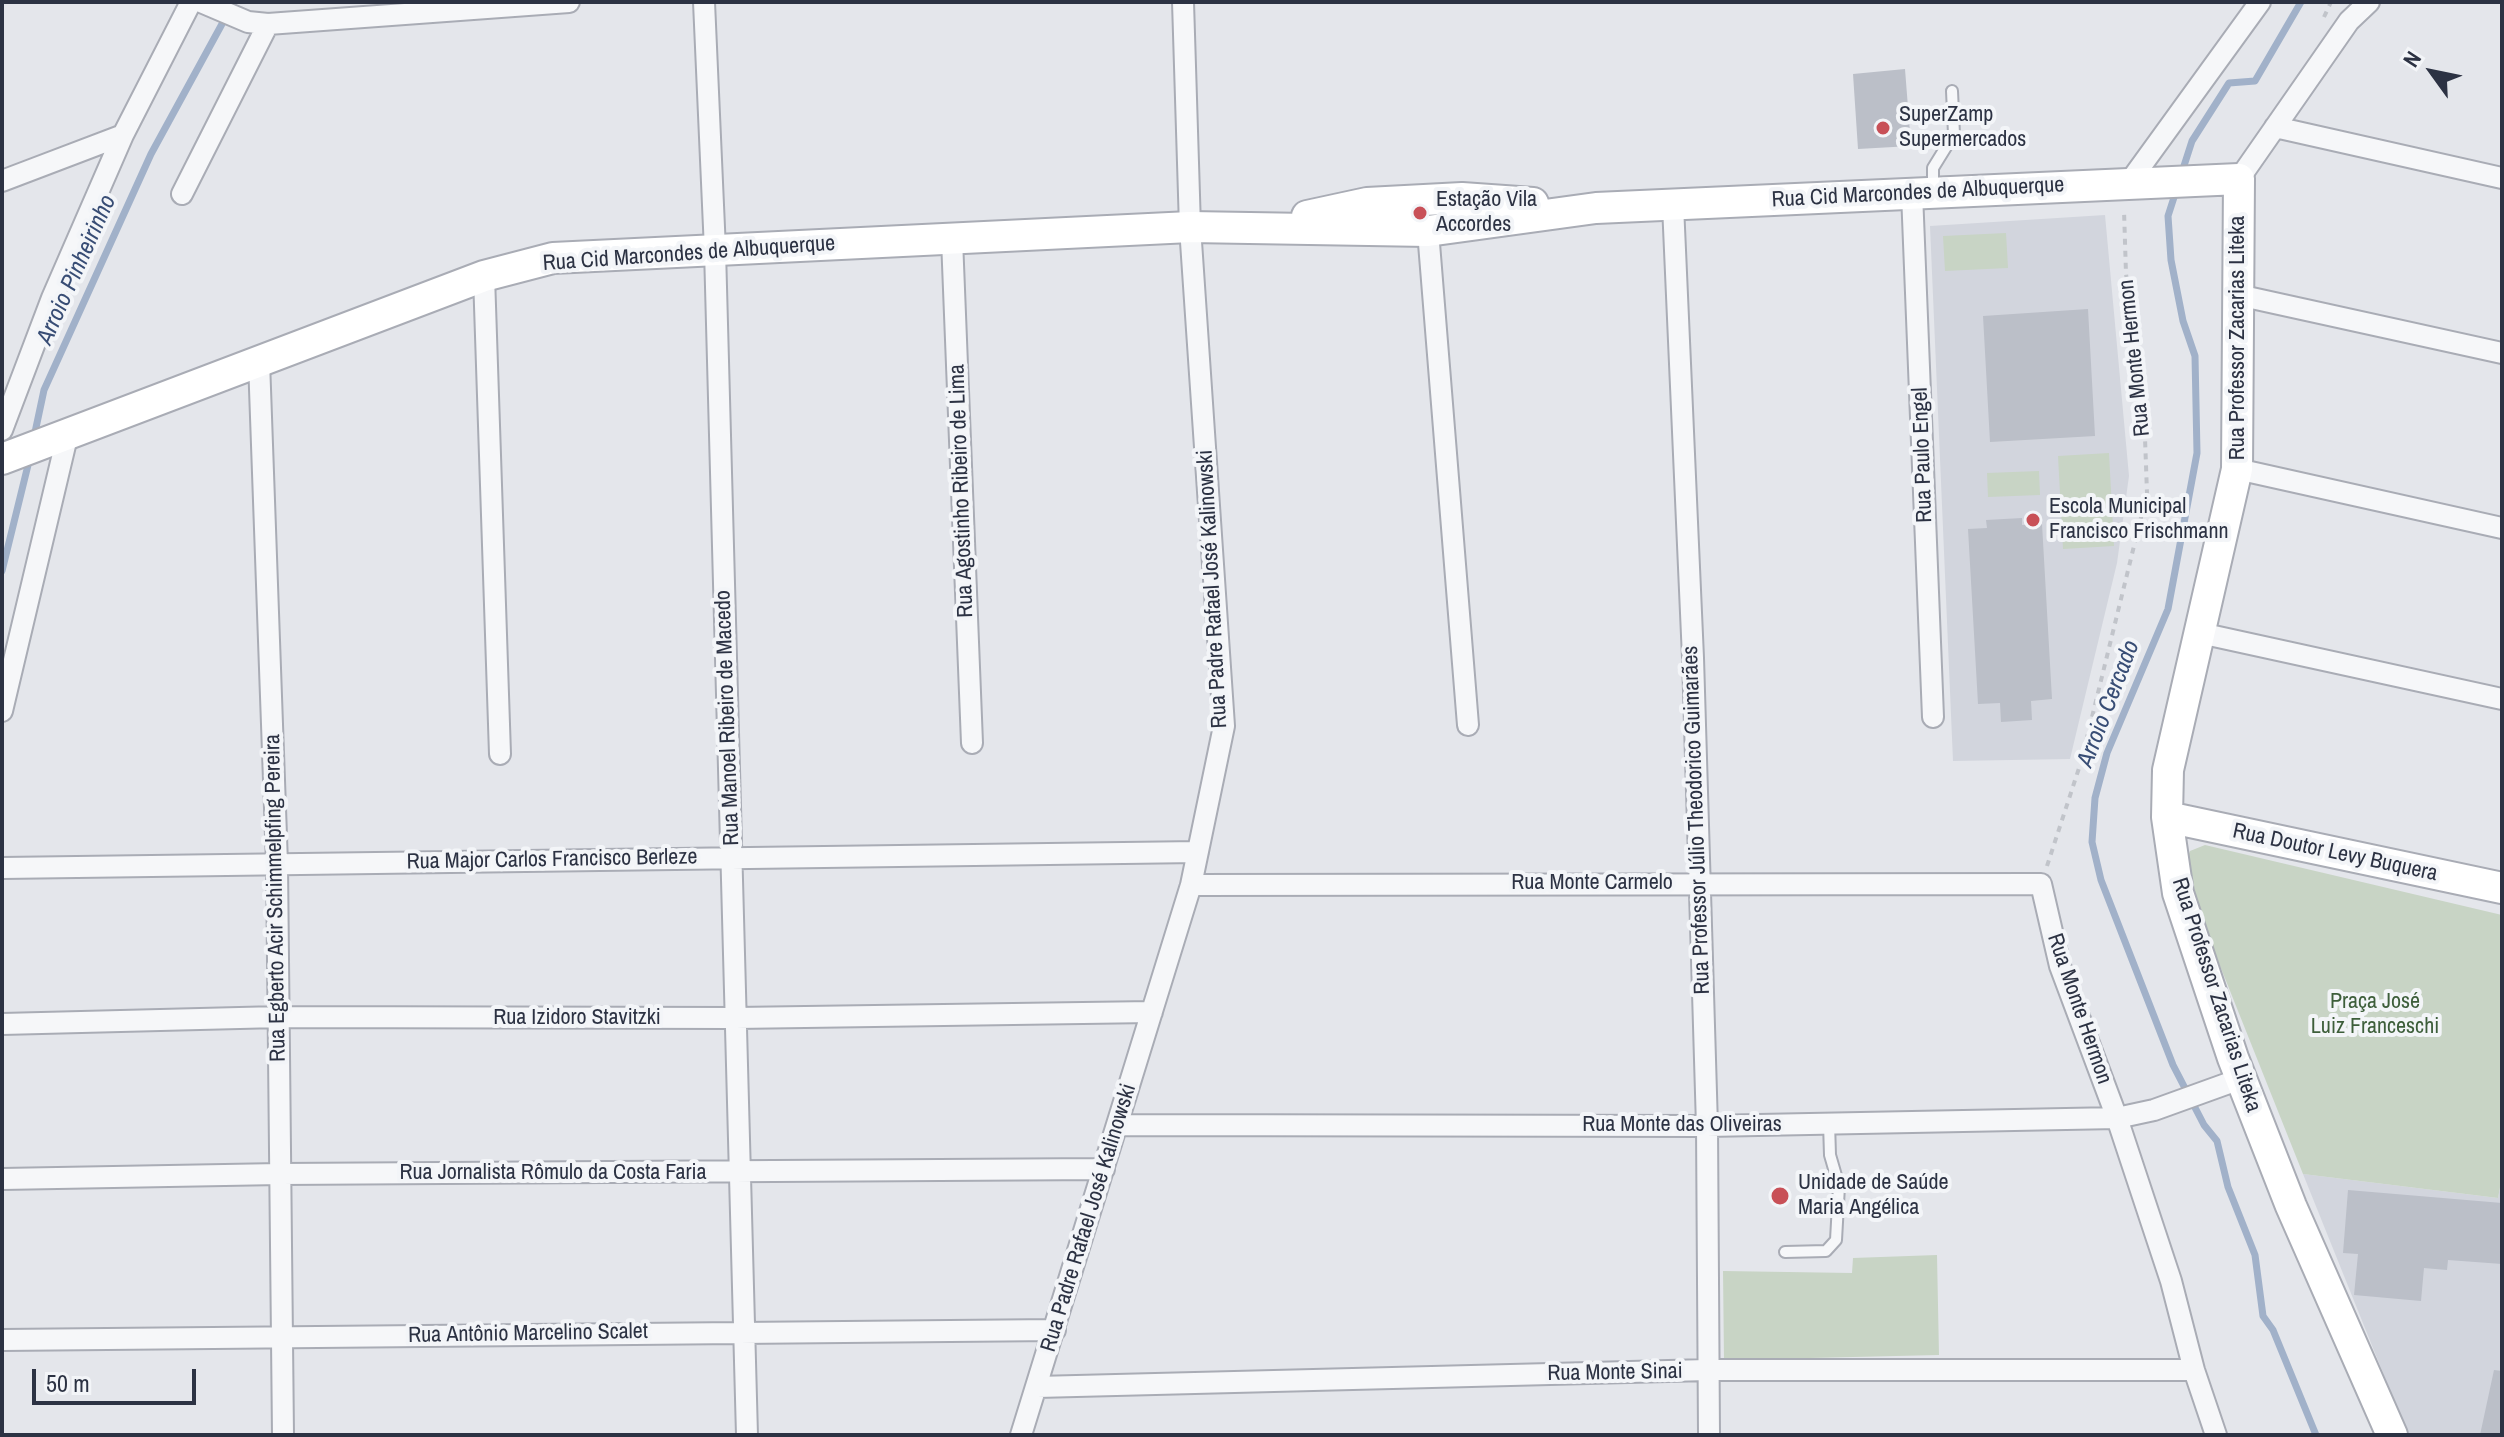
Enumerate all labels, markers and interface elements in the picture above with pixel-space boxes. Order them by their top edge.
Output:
north arrow [2392,32,2472,112]
text: N [2396,45,2428,73]
place label: SuperZamp Supermercados [1899,102,2026,154]
marker: SuperZamp Supermercados [1874,119,1892,137]
street label: Rua Cid Marcondes de Albuquerque [1771,172,2065,214]
place label: Estação Vila Accordes [1436,187,1537,238]
water label: Arroio Pinheirinho [31,191,123,349]
marker: Estação Vila Accordes [1411,204,1429,222]
street label: Rua Professor Zacarias Liteka [2225,216,2251,460]
street label: Rua Cid Marcondes de Albuquerque [542,231,836,277]
street label: Rua Monte Hermon [2114,278,2156,438]
street label: Rua Agostinho Ribeiro de Lima [944,364,980,618]
street label: Rua Paulo Engel [1907,387,1939,523]
street label: Rua Padre Rafael José Kalinowski [1193,449,1233,729]
place label: Escola Municipal Francisco Frischmann [2049,494,2228,546]
marker: Escola Municipal Francisco Frischmann [2024,511,2042,529]
street label: Rua Manoel Ribeiro de Macedo [710,590,746,846]
water label: Arroio Cercado [2072,637,2146,771]
street label: Rua Professor Júlio Theodorico Guimarães [1678,645,1716,995]
street label: Rua Egberto Acir Schimmelpfing Pereira [260,734,292,1062]
street label: Rua Doutor Levy Buquera [2230,818,2440,888]
street label: Rua Major Carlos Francisco Berleze [406,844,698,876]
street label: Rua Monte Carmelo [1511,870,1673,896]
street label: Rua Professor Zacarias Liteka [2166,875,2266,1115]
street label: Rua Monte Hermon [2041,930,2117,1088]
park label: Praça José Luiz Franceschi [2311,989,2439,1040]
street label: Rua Izidoro Stavitzki [493,1005,661,1031]
street label: Rua Padre Rafael José Kalinowski [1036,1081,1142,1355]
street label: Rua Monte das Oliveiras [1582,1112,1782,1138]
street label: Rua Jornalista Rômulo da Costa Faria [400,1160,706,1186]
place label: Unidade de Saúde Maria Angélica [1798,1170,1948,1222]
marker: Unidade de Saúde Maria Angélica [1769,1185,1791,1207]
street label: Rua Antônio Marcelino Scalet [408,1319,648,1349]
scale bar [36,1353,200,1403]
street label: Rua Monte Sinai [1547,1359,1683,1387]
text: 50 m [46,1367,90,1399]

